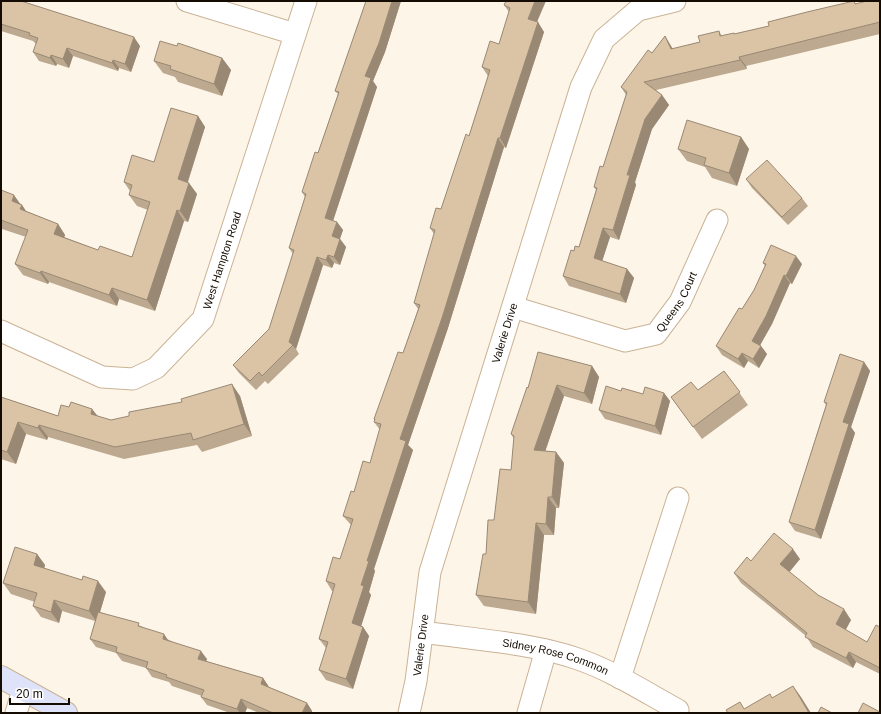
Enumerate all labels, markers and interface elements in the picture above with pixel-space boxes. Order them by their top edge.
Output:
street label: West Hampton Road [201,210,243,311]
street label: Queens Court [654,270,699,334]
street label: Valerie Drive [489,301,519,364]
street label: Valerie Drive [411,613,431,677]
street label: Sidney Rose Common [501,636,611,677]
scale bar [10,680,69,706]
text: 20 m [16,687,43,701]

